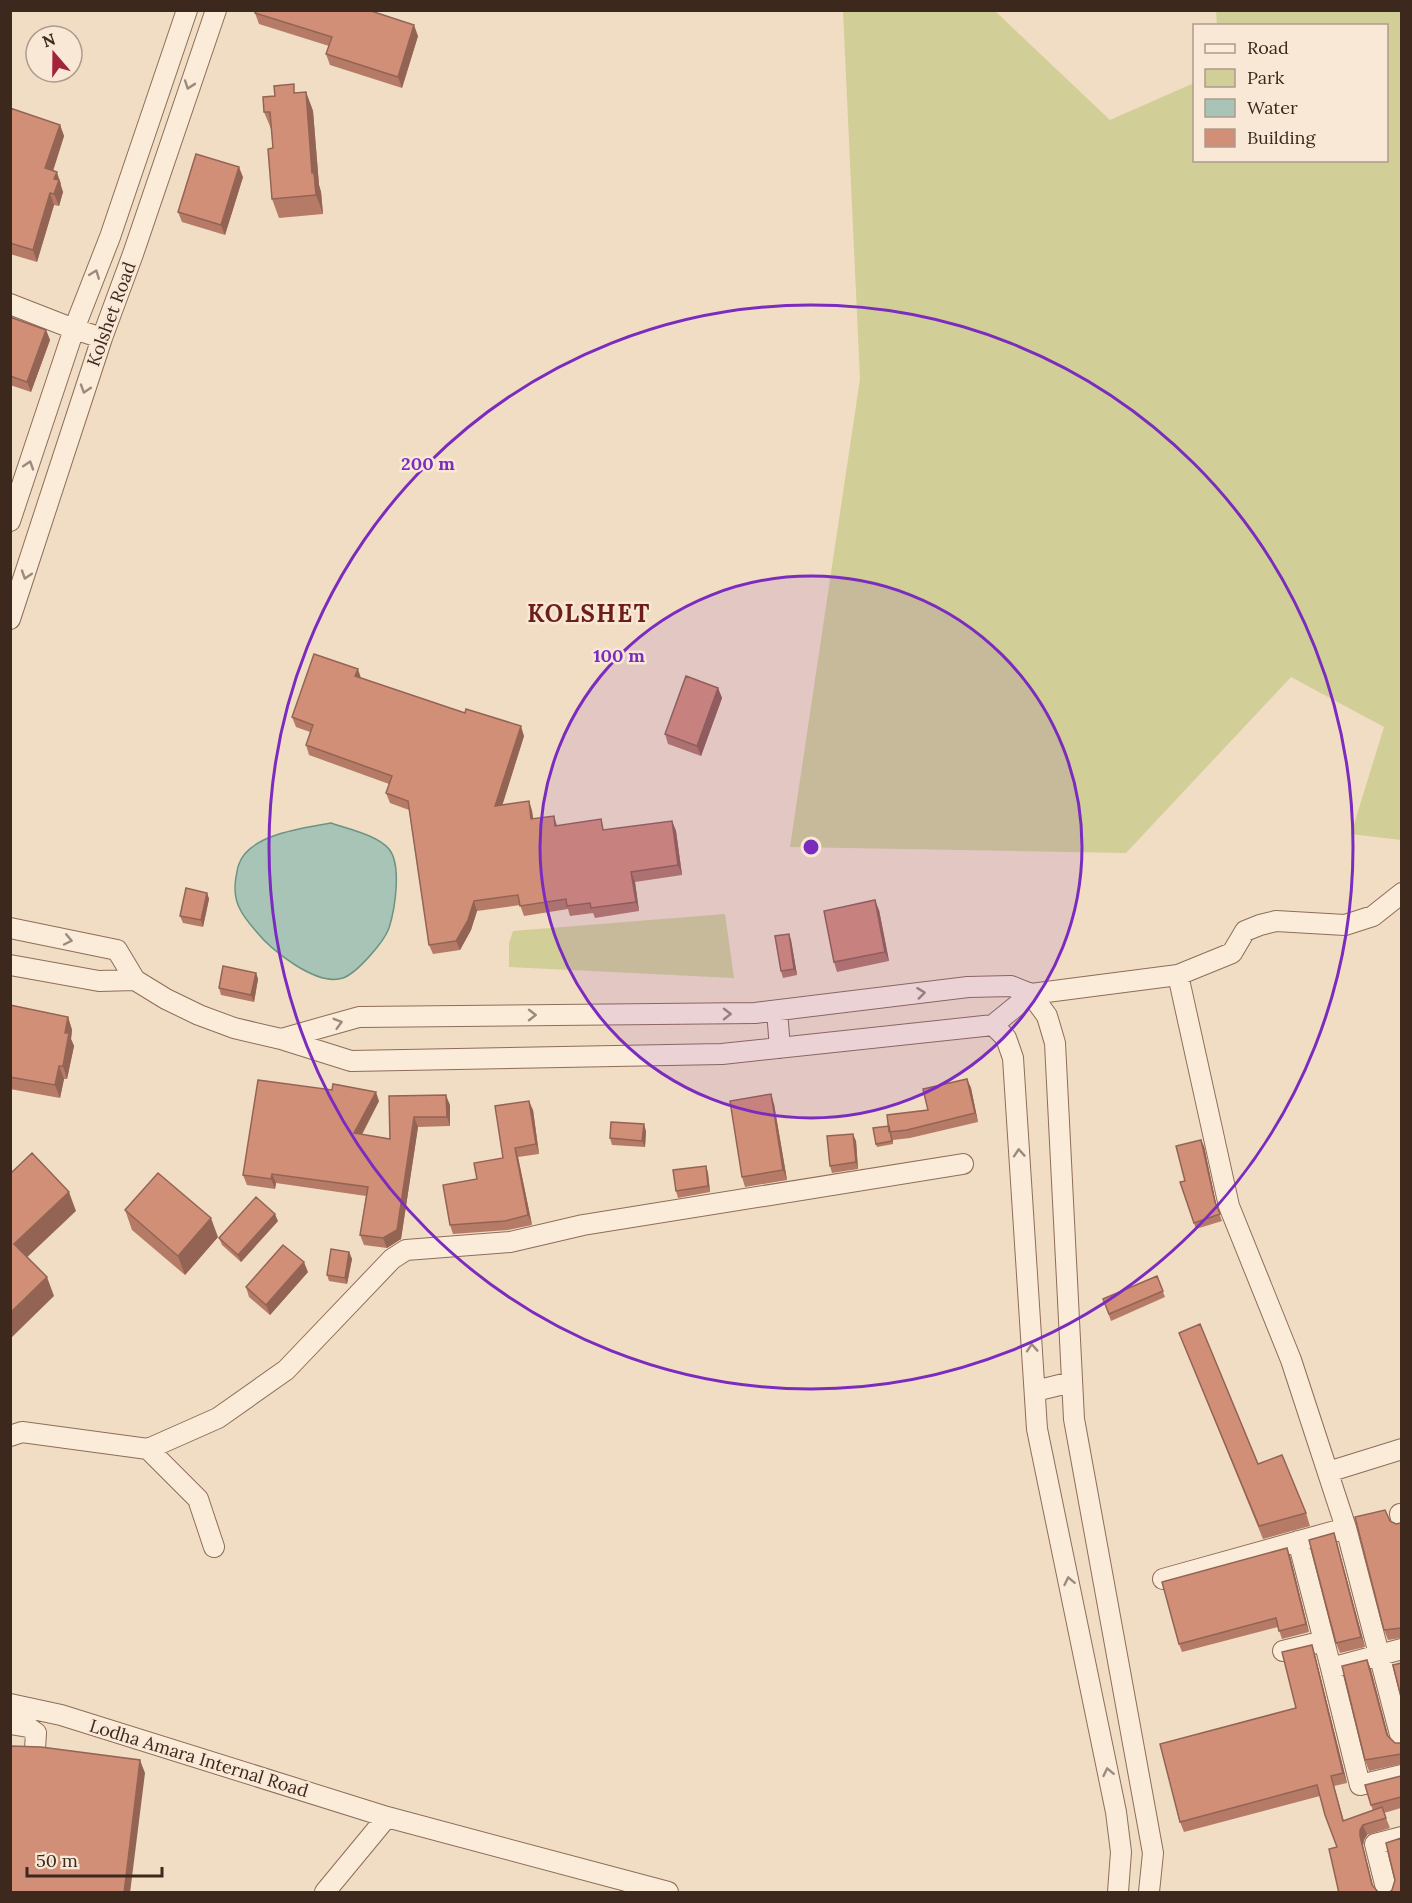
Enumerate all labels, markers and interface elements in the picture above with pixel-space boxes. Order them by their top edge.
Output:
north arrow [24,24,84,84]
legend [1193,24,1388,162]
text: N [40,28,58,51]
text: Road [1247,36,1289,59]
text: Park [1247,66,1285,89]
one-way arrow [184,79,197,90]
text: Water [1247,96,1298,119]
text: Building [1247,126,1317,149]
street label: Kolshet Road [81,258,141,369]
one-way arrow [88,270,100,281]
one-way arrow [80,383,93,394]
text: 200 m [401,452,455,475]
one-way arrow [22,460,34,471]
one-way arrow [21,569,33,580]
district label: KOLSHET [527,598,651,629]
text: 100 m [593,644,645,667]
centre of rings [801,837,821,857]
one-way arrow [63,933,73,946]
one-way arrow [916,987,925,999]
one-way arrow [722,1007,731,1020]
one-way arrow [527,1009,536,1021]
one-way arrow [332,1018,343,1030]
one-way arrow [1013,1148,1026,1157]
one-way arrow [1026,1343,1039,1352]
one-way arrow [1063,1577,1076,1587]
street label: Lodha Amara Internal Road [87,1714,311,1802]
one-way arrow [1102,1768,1115,1778]
scale bar [27,1840,162,1878]
text: 50 m [36,1849,78,1872]

